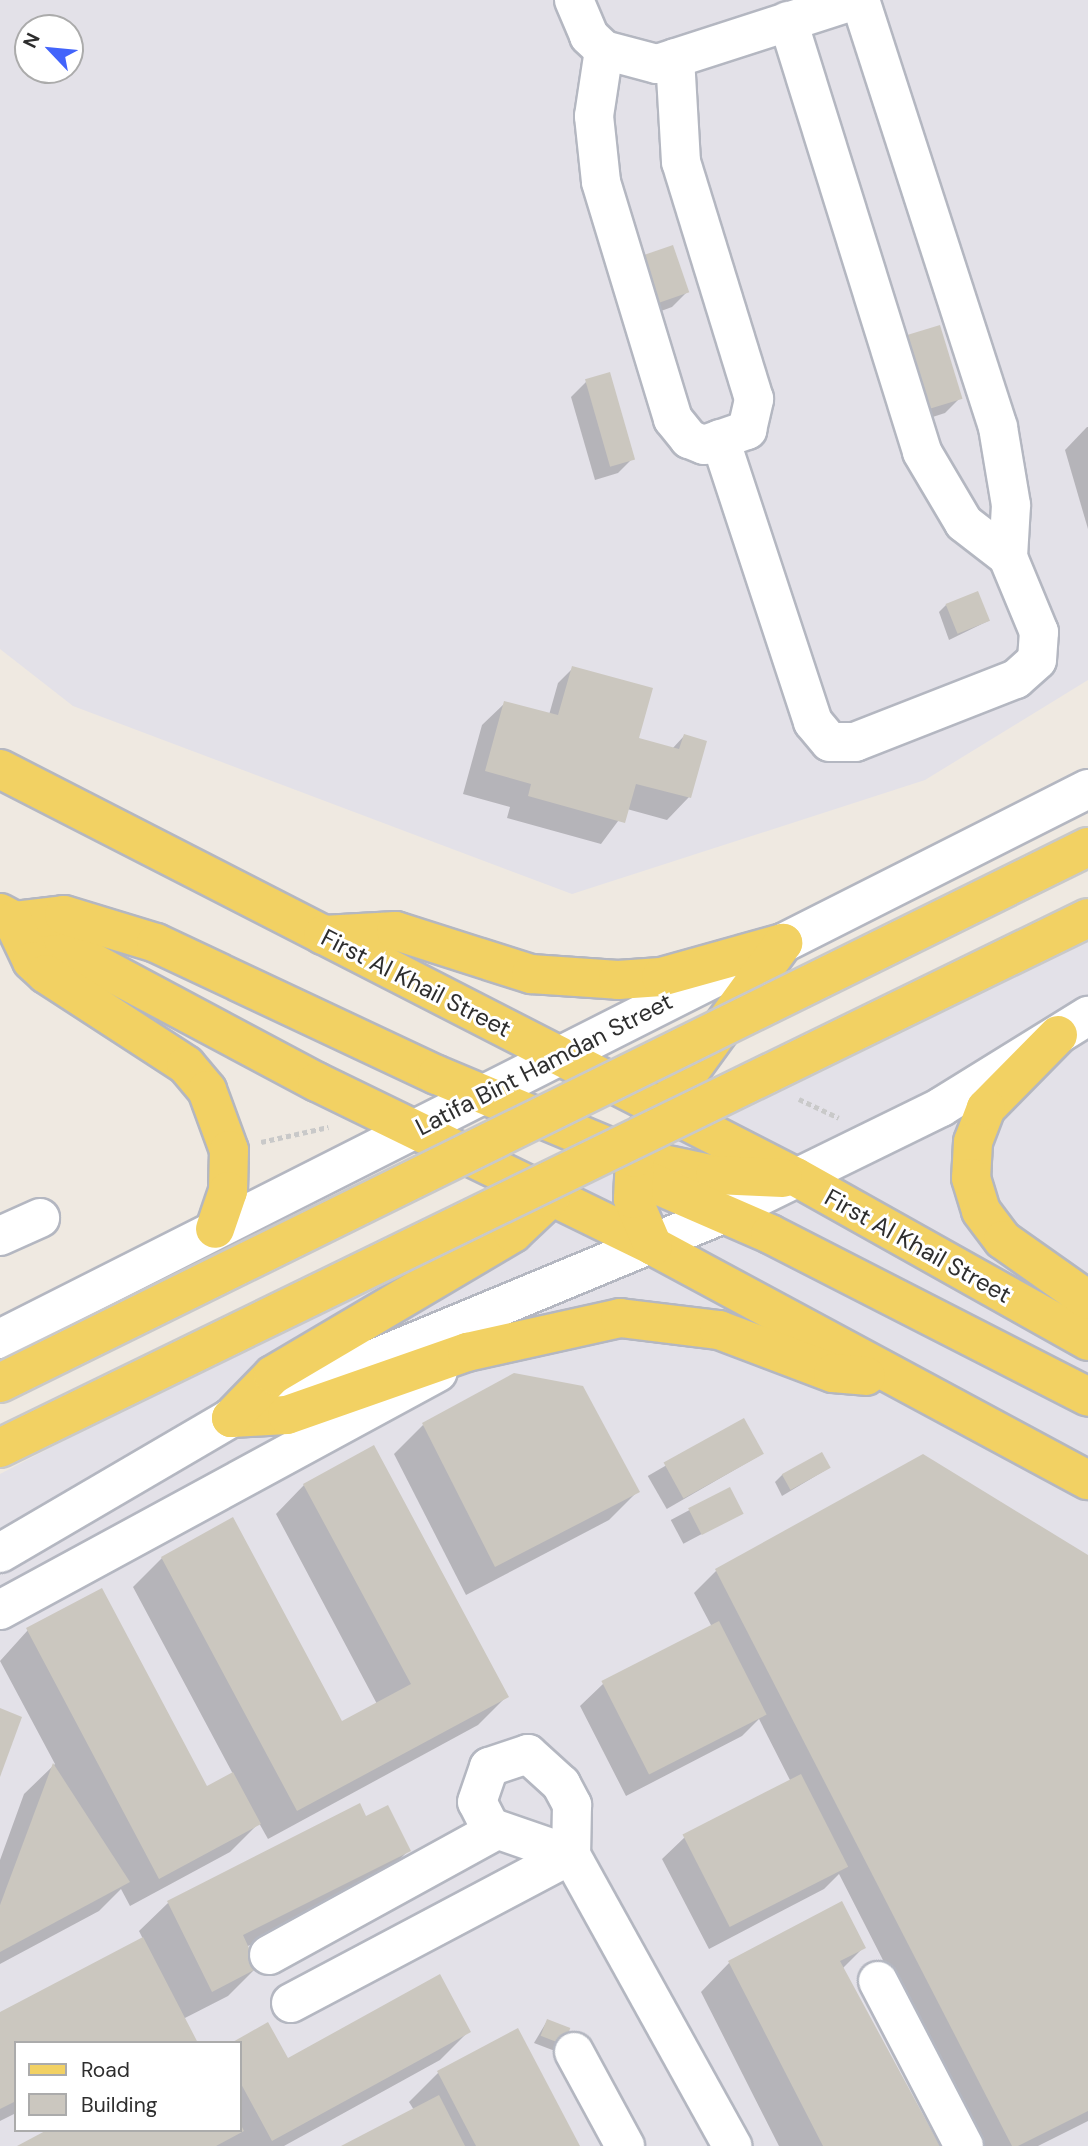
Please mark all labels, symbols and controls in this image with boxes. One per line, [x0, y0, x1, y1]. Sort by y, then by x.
north arrow [14, 14, 84, 84]
text: N [17, 29, 46, 52]
street label: First Al Khail Street [316, 923, 516, 1043]
street label: Latifa Bint Hamdan Street [411, 987, 677, 1141]
street label: First Al Khail Street [820, 1183, 1016, 1309]
legend [14, 2041, 242, 2132]
text: Road [81, 2056, 130, 2084]
text: Building [81, 2091, 157, 2119]

